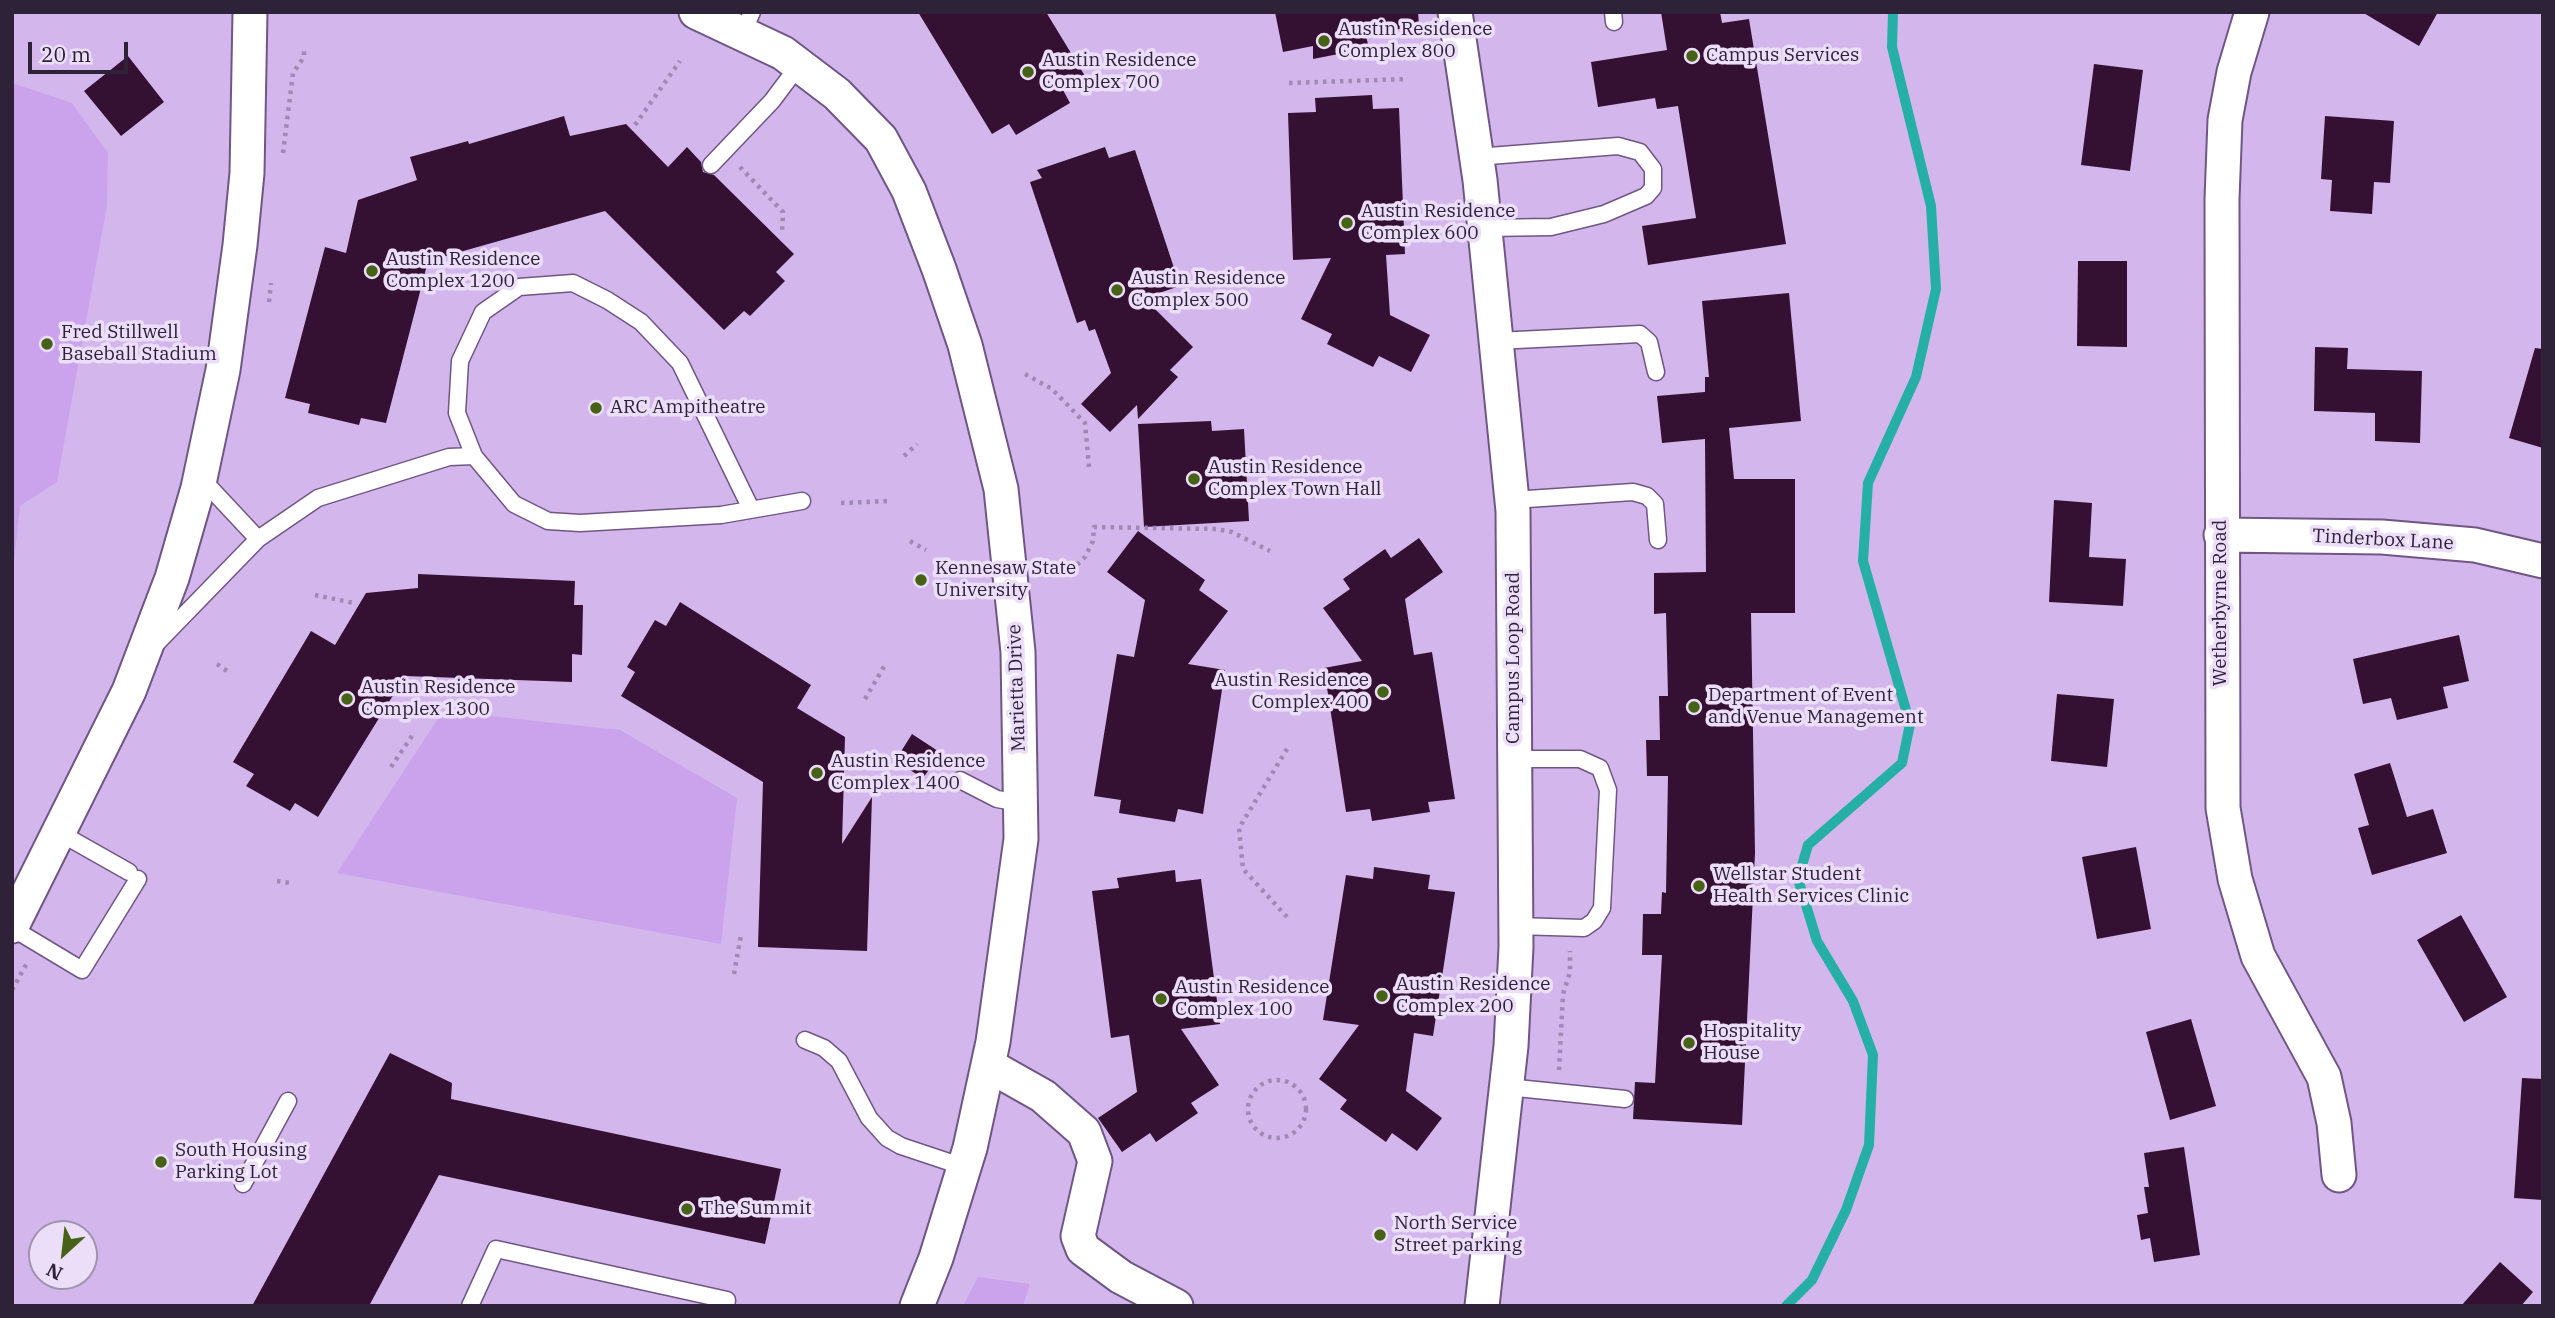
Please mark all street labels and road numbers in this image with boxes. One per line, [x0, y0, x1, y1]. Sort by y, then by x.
street label: Wetherbyrne Road [2210, 520, 2232, 686]
street label: Tinderbox Lane [2312, 525, 2454, 555]
street label: Campus Loop Road [1503, 572, 1525, 744]
street label: Marietta Drive [1003, 624, 1031, 752]

